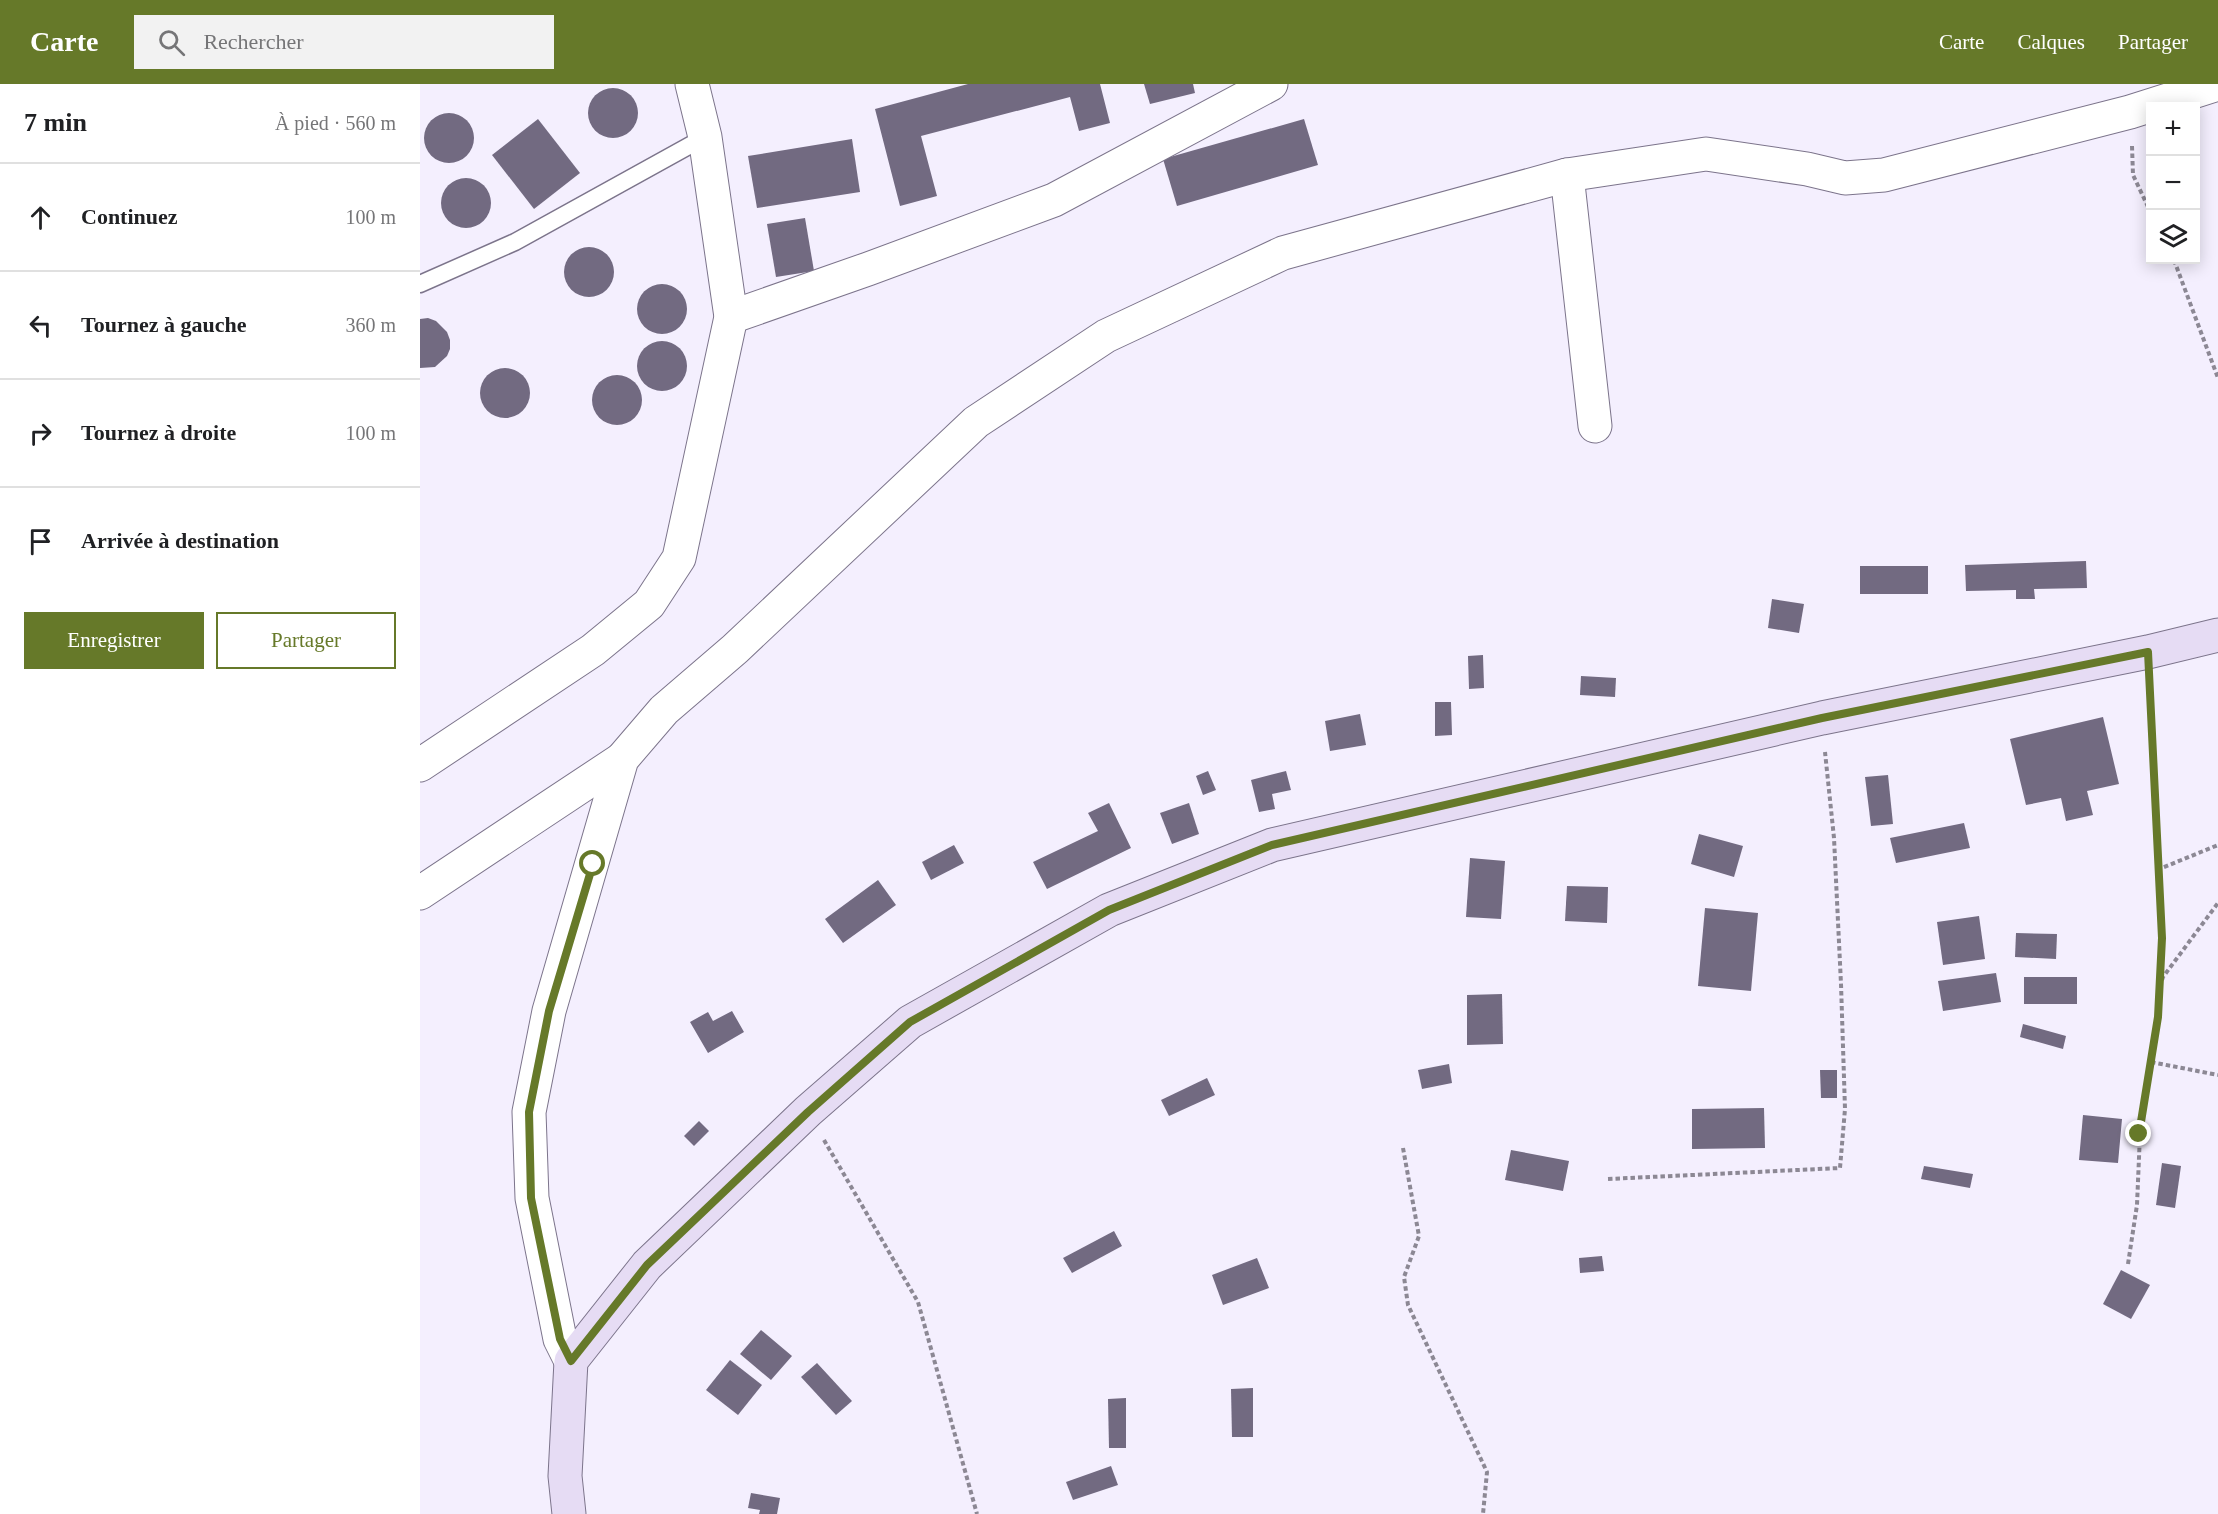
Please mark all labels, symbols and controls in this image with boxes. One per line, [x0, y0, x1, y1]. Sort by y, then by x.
search box [134, 15, 554, 69]
text: Carte [30, 26, 98, 57]
icon: search [155, 26, 188, 59]
text: Rechercher [203, 29, 304, 54]
text: Carte [1939, 30, 1984, 54]
text: Calques [2017, 30, 2085, 54]
text: Partager [2118, 30, 2188, 54]
map controls [2146, 102, 2200, 264]
button: + [2146, 102, 2200, 156]
text: 7 min [24, 108, 87, 137]
text: À pied · 560 m [275, 112, 396, 134]
button: − [2146, 156, 2200, 210]
icon: ahead [24, 201, 57, 234]
text: Continuez [81, 204, 178, 229]
text: 100 m [345, 206, 396, 228]
button: layers [2146, 210, 2200, 264]
icon: left [24, 309, 57, 342]
text: Tournez à gauche [81, 312, 246, 337]
text: 360 m [345, 314, 396, 336]
icon: right [24, 417, 57, 450]
text: Tournez à droite [81, 420, 236, 445]
text: 100 m [345, 422, 396, 444]
icon: arrive [24, 525, 57, 558]
text: Arrivée à destination [81, 528, 279, 553]
button: Enregistrer [24, 612, 204, 669]
button: Partager [216, 612, 396, 669]
route start [579, 850, 605, 876]
route end [2125, 1120, 2151, 1146]

